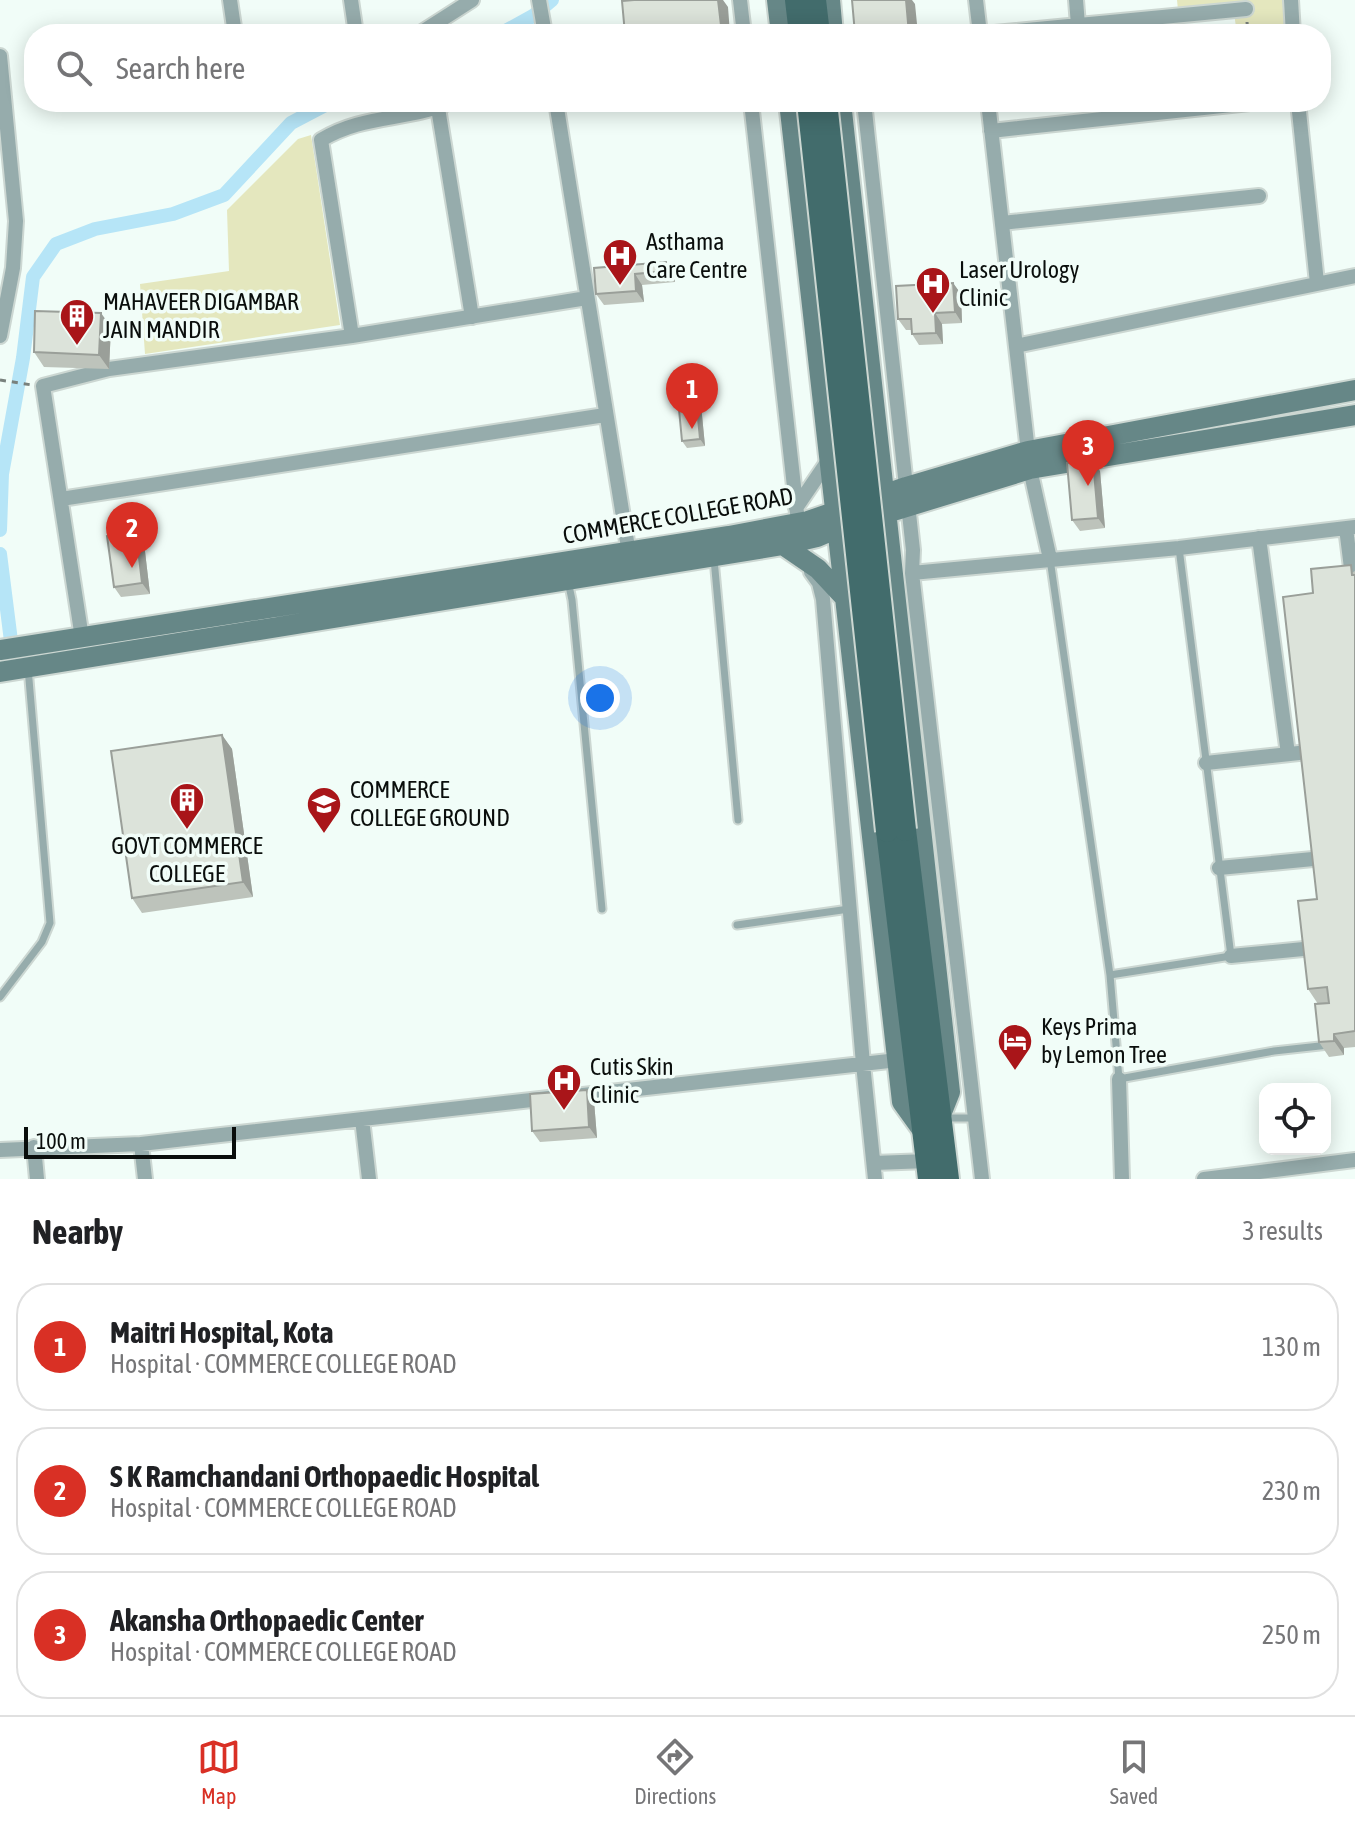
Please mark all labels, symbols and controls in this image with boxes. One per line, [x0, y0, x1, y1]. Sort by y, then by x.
search box [24, 24, 1331, 112]
icon: search [52, 46, 96, 90]
text: Search here [116, 51, 245, 85]
place label: Asthama Care Centre [646, 228, 747, 283]
hospital icon: Asthama Care Centre [601, 237, 639, 287]
place label: Laser Urology Clinic [959, 256, 1079, 311]
hospital icon: Laser Urology Clinic [914, 265, 952, 315]
place label: MAHAVEER DIGAMBAR JAIN MANDIR [103, 288, 299, 343]
building icon: MAHAVEER DIGAMBAR JAIN MANDIR [58, 297, 96, 347]
pin: 1 [666, 363, 718, 429]
pin: 3 [1062, 420, 1114, 486]
street label: COMMERCE COLLEGE ROAD [561, 482, 795, 549]
pin: 2 [106, 502, 158, 568]
your location [580, 678, 620, 718]
place label: COMMERCE COLLEGE GROUND [350, 776, 510, 831]
building icon: GOVT COMMERCE COLLEGE [168, 781, 206, 831]
school or university icon: COMMERCE COLLEGE GROUND [305, 785, 343, 835]
place label: GOVT COMMERCE COLLEGE [111, 832, 263, 887]
place label: Keys Prima by Lemon Tree [1041, 1013, 1167, 1068]
hotel icon: Keys Prima by Lemon Tree [996, 1022, 1034, 1072]
place label: Cutis Skin Clinic [590, 1053, 674, 1108]
hospital icon: Cutis Skin Clinic [545, 1062, 583, 1112]
map controls [1259, 1083, 1331, 1155]
button: locate [1259, 1083, 1331, 1155]
scale bar [24, 1123, 236, 1159]
text: 100 m [36, 1128, 86, 1154]
text: Nearby [32, 1212, 123, 1251]
text: 3 results [1242, 1216, 1323, 1246]
text: Maitri Hospital, Kota [110, 1315, 333, 1349]
text: 1 [54, 1332, 66, 1362]
text: 130 m [1262, 1332, 1321, 1362]
text: Hospital · COMMERCE COLLEGE ROAD [110, 1349, 457, 1379]
text: S K Ramchandani Orthopaedic Hospital [110, 1459, 539, 1493]
text: 2 [54, 1476, 66, 1506]
text: 230 m [1262, 1476, 1321, 1506]
text: Hospital · COMMERCE COLLEGE ROAD [110, 1493, 457, 1523]
text: Akansha Orthopaedic Center [110, 1603, 423, 1637]
text: 3 [54, 1620, 66, 1650]
text: 250 m [1262, 1620, 1321, 1650]
text: Hospital · COMMERCE COLLEGE ROAD [110, 1637, 457, 1667]
tab: Map [197, 1735, 241, 1809]
tab: Directions [634, 1735, 716, 1809]
tab: Saved [1110, 1735, 1158, 1809]

